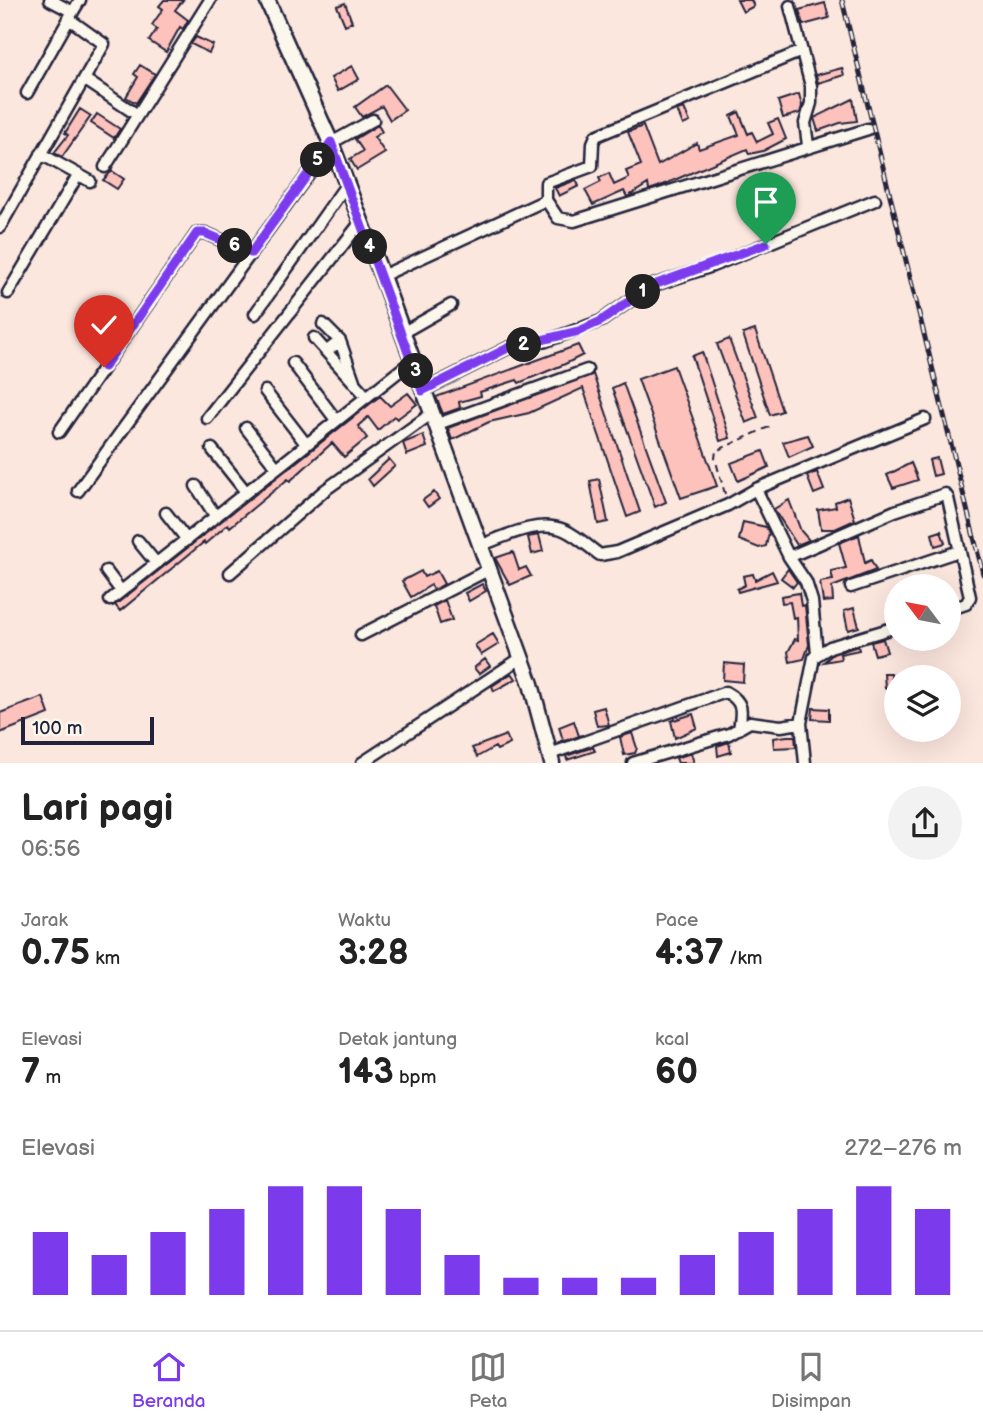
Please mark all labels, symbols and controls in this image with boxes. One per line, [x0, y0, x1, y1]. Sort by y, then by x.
pin: 5 [300, 142, 336, 178]
text: 5 [312, 148, 323, 171]
pin [736, 172, 796, 244]
icon: arrive [747, 183, 785, 221]
pin: 6 [218, 229, 252, 264]
pin: 4 [352, 230, 388, 264]
text: 6 [229, 234, 240, 257]
text: 4 [364, 235, 375, 258]
pin: 1 [626, 274, 660, 310]
text: 1 [639, 280, 647, 303]
pin [74, 295, 134, 367]
icon: check [85, 306, 123, 344]
pin: 2 [506, 328, 542, 362]
text: 2 [518, 333, 529, 356]
pin: 3 [398, 354, 434, 388]
text: 3 [410, 359, 421, 382]
north arrow [884, 574, 961, 651]
map controls [884, 574, 961, 742]
button: layers [884, 665, 961, 742]
scale bar [21, 714, 154, 746]
text: 100 m [32, 717, 83, 740]
text: Lari pagi [21, 786, 173, 831]
button: share [888, 786, 962, 860]
text: 06:56 [21, 835, 80, 863]
text: Jarak [21, 909, 68, 932]
text: Waktu [338, 909, 391, 932]
text: Pace [655, 909, 698, 932]
text: 0.75 [21, 932, 90, 975]
text: 3:28 [338, 932, 409, 975]
text: 4:37 [655, 932, 724, 975]
text: km [90, 947, 120, 970]
text: /km [724, 947, 763, 970]
text: Elevasi [21, 1028, 82, 1051]
text: Detak jantung [338, 1028, 457, 1051]
text: kcal [655, 1028, 689, 1051]
text: 7 [21, 1051, 40, 1094]
text: 143 [338, 1051, 394, 1094]
text: 60 [655, 1051, 698, 1094]
text: m [40, 1066, 61, 1089]
text: bpm [394, 1066, 436, 1089]
text: Elevasi [21, 1134, 95, 1162]
text: 272–276 m [844, 1134, 962, 1162]
tab: Beranda [132, 1348, 206, 1413]
tab: Peta [469, 1348, 507, 1413]
tab: Disimpan [771, 1348, 851, 1413]

